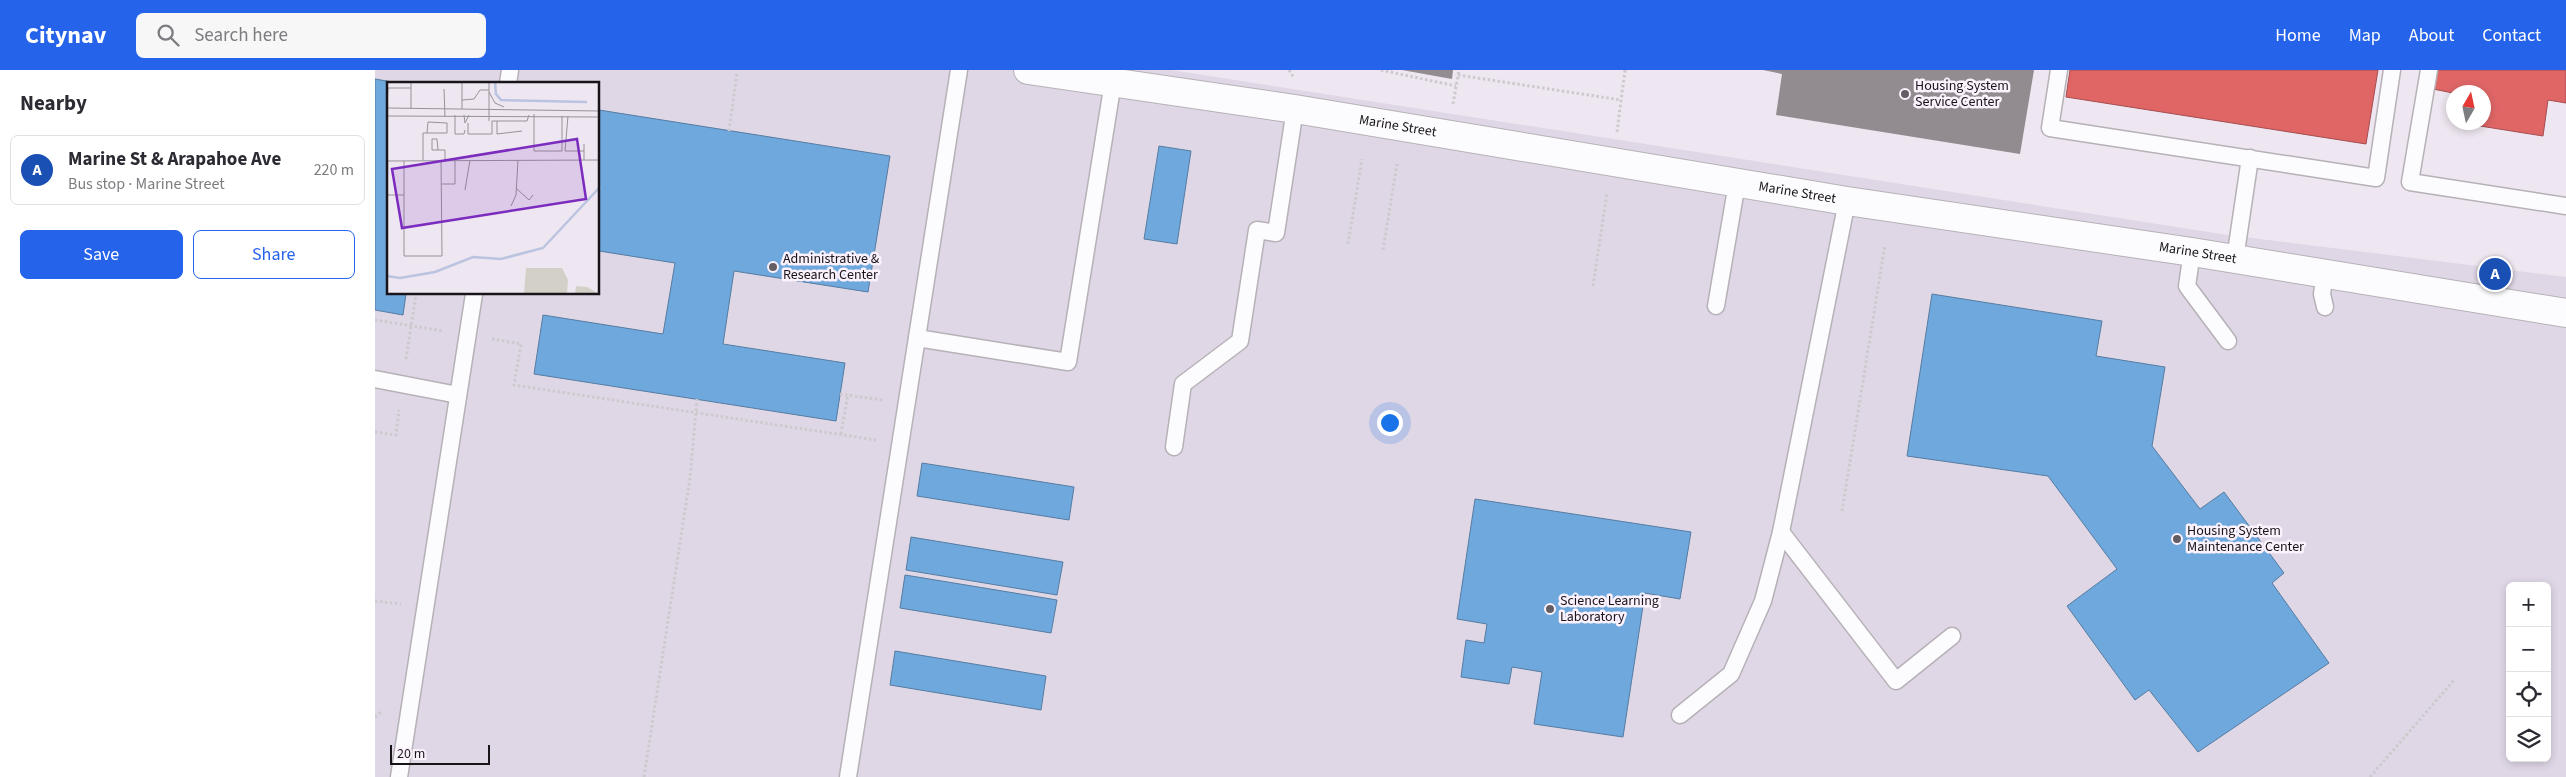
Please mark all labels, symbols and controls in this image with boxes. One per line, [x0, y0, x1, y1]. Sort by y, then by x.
search box [136, 13, 486, 58]
text: Citynav [25, 18, 106, 53]
icon: search [154, 21, 182, 49]
text: Search here [194, 22, 288, 49]
text: Home [2275, 23, 2321, 48]
text: Map [2349, 23, 2381, 48]
text: About [2409, 23, 2454, 48]
text: Contact [2482, 23, 2541, 48]
place label: Housing System Service Center [1915, 76, 2009, 112]
inset map [387, 82, 600, 295]
north arrow [2446, 85, 2491, 130]
text: Nearby [20, 88, 87, 118]
marker: Housing System Service Center [1899, 88, 1911, 100]
street label: Marine Street [1358, 110, 1438, 142]
text: Marine St & Arapahoe Ave [68, 146, 281, 173]
text: A [32, 159, 42, 181]
text: 220 m [314, 159, 354, 181]
text: Bus stop · Marine Street [68, 173, 225, 195]
street label: Marine Street [1757, 176, 1838, 209]
button: Save [20, 230, 183, 279]
button: Share [193, 230, 355, 279]
street label: Marine Street [2158, 237, 2238, 269]
place label: Administrative & Research Center [783, 249, 880, 285]
pin: A [2479, 255, 2511, 293]
marker: Administrative & Research Center [767, 261, 779, 273]
your location [1377, 410, 1403, 436]
place label: Housing System Maintenance Center [2187, 521, 2304, 557]
marker: Housing System Maintenance Center [2171, 533, 2183, 545]
map controls [2506, 582, 2551, 762]
button: + [2506, 582, 2551, 627]
place label: Science Learning Laboratory [1560, 591, 1659, 627]
marker: Science Learning Laboratory [1544, 603, 1556, 615]
button: − [2506, 627, 2551, 672]
button: locate [2506, 672, 2551, 717]
button: layers [2506, 717, 2551, 762]
scale bar [390, 742, 490, 765]
text: 20 m [397, 744, 425, 764]

